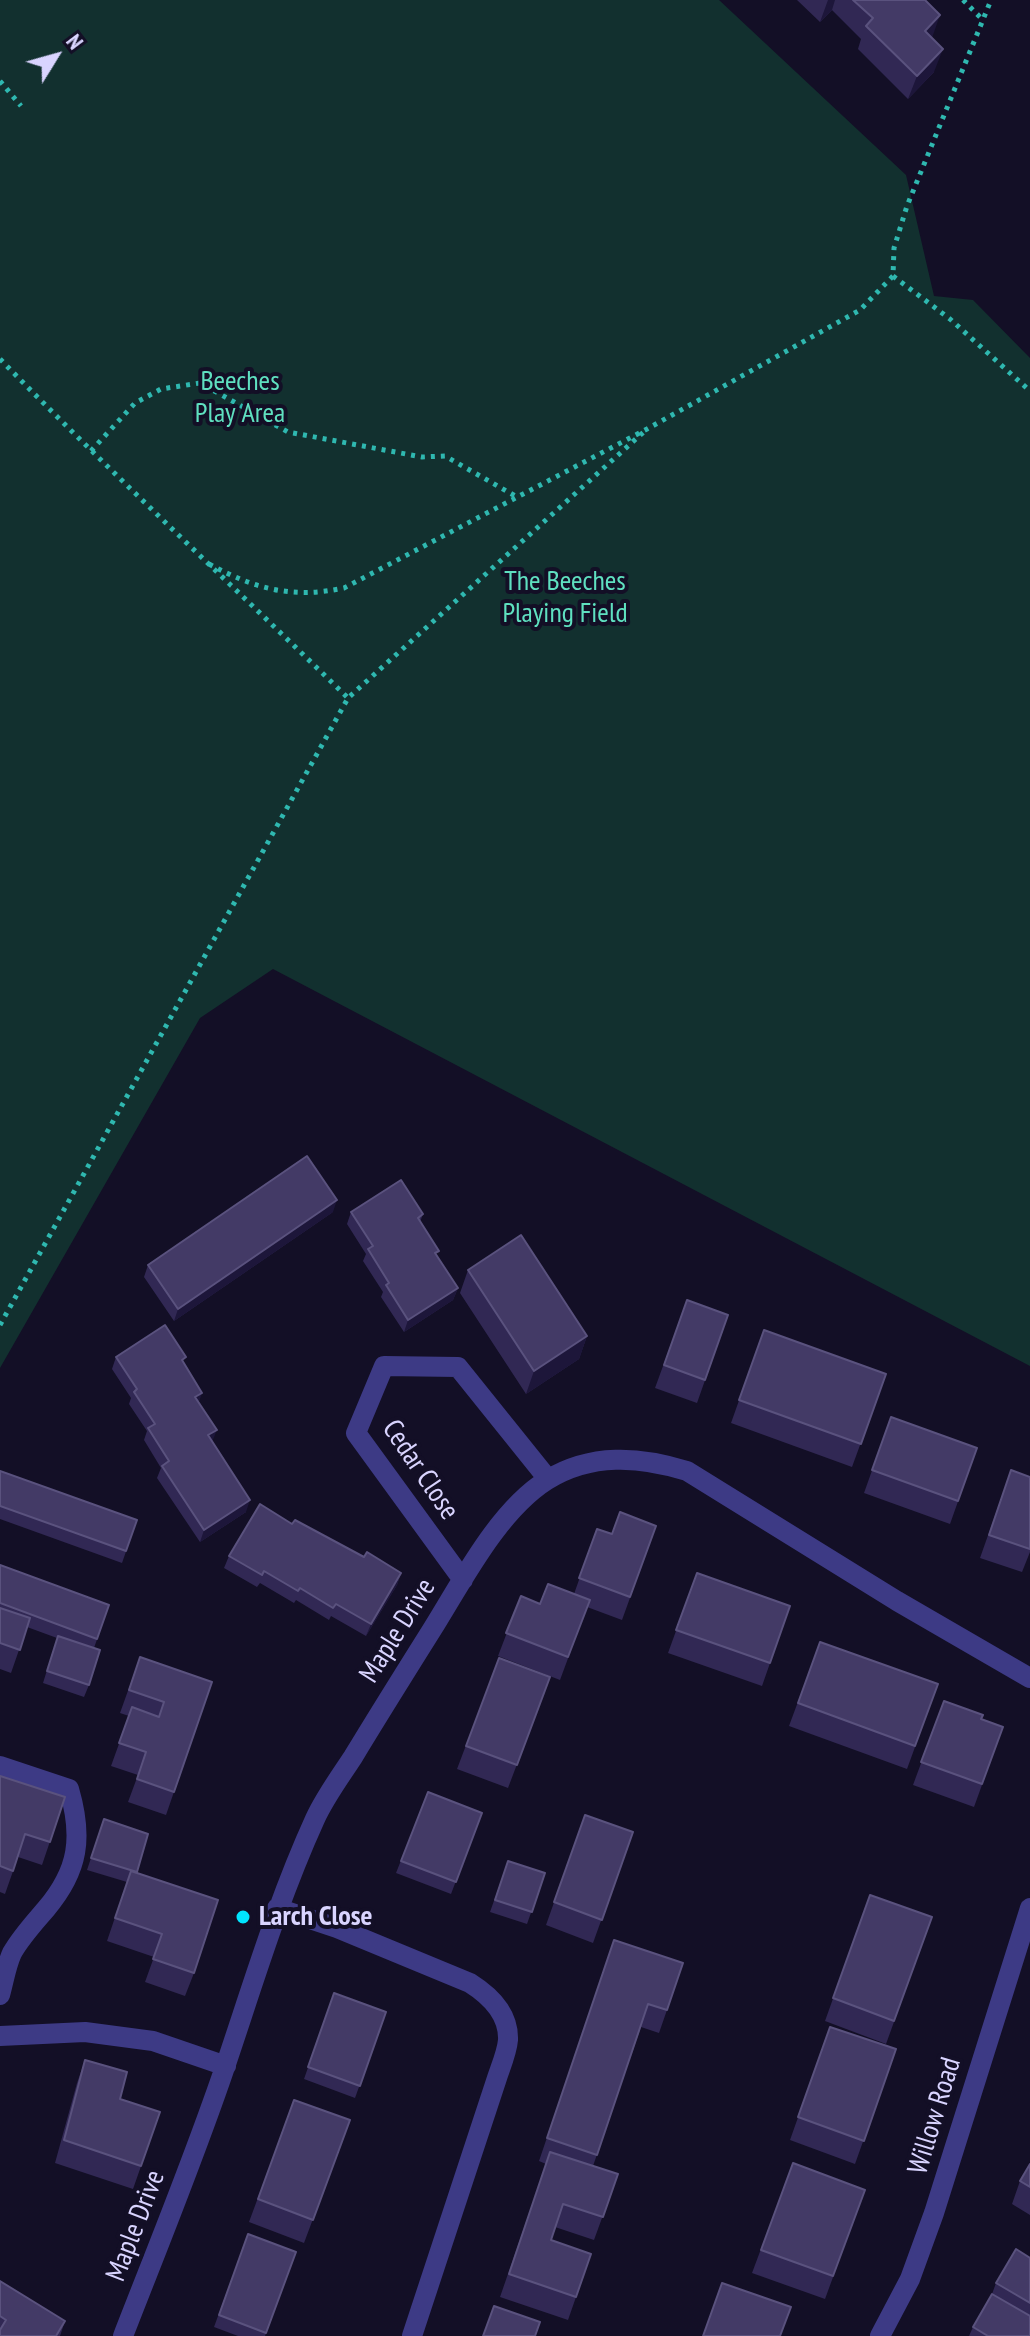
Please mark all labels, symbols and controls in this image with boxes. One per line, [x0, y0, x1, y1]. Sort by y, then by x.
north arrow [16, 16, 96, 96]
text: N [60, 28, 90, 55]
park label: Beeches Play Area [195, 365, 285, 431]
park label: The Beeches Playing Field [502, 565, 628, 631]
street label: Cedar Close [374, 1414, 466, 1526]
street label: Maple Drive [353, 1573, 443, 1689]
place label: Larch Close [259, 1900, 373, 1934]
marker: Larch Close [234, 1908, 252, 1926]
street label: Willow Road [901, 2054, 969, 2178]
street label: Maple Drive [100, 2166, 172, 2286]

